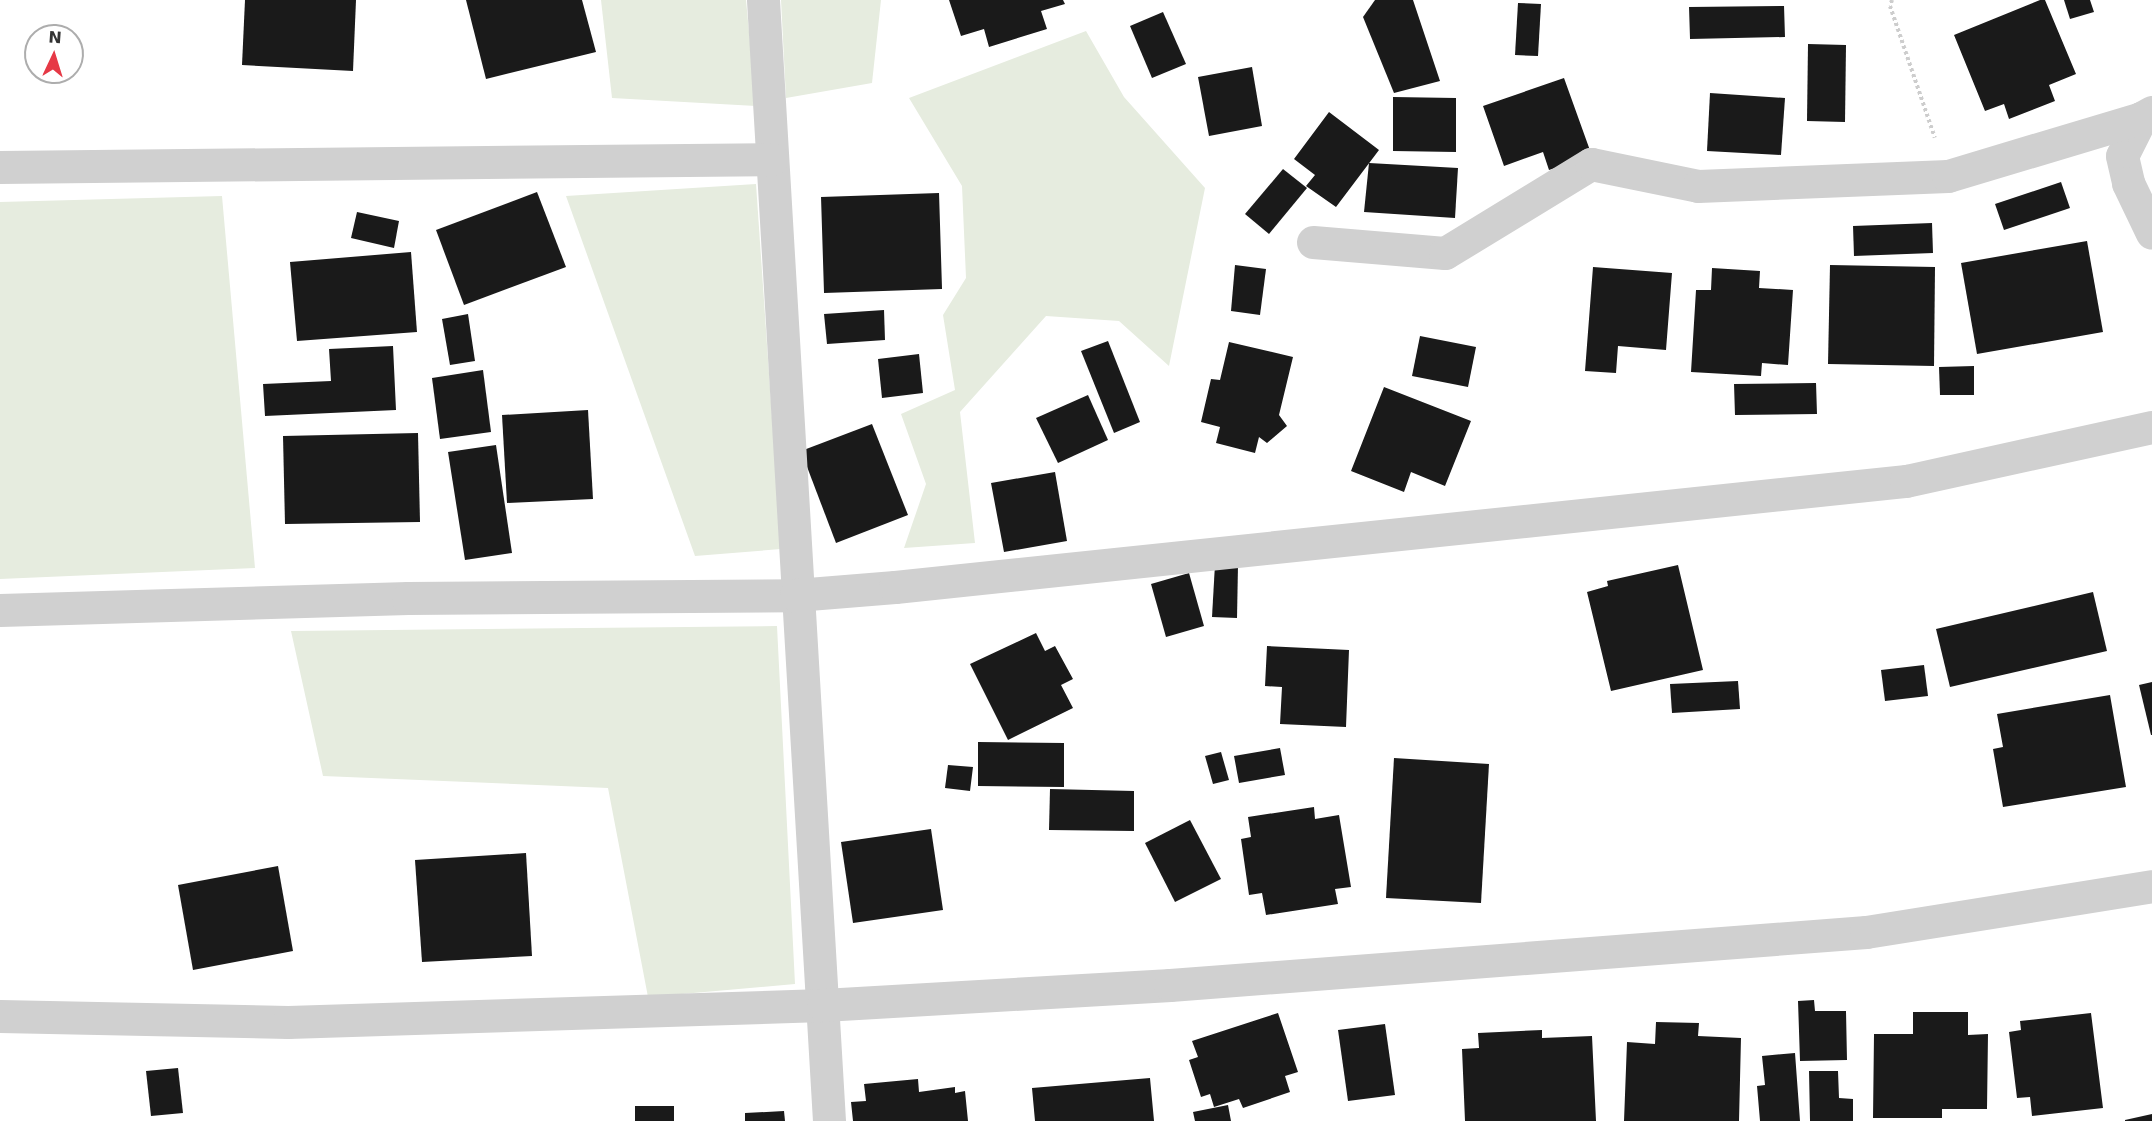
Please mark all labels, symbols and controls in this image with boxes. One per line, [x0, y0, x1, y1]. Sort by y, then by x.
north arrow [24, 24, 84, 84]
text: N [48, 28, 62, 47]

